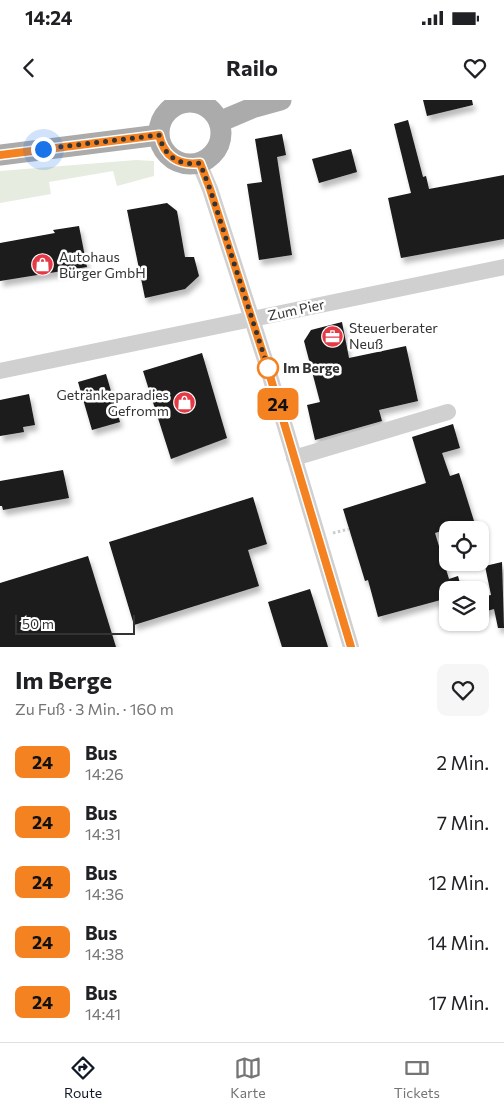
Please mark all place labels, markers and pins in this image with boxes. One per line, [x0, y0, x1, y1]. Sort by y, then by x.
place label: Autohaus Bürger GmbH [59, 248, 146, 281]
shop icon: Autohaus Bürger GmbH [31, 253, 55, 277]
place label: Steuerberater Neuß [349, 319, 438, 352]
office icon: Steuerberater Neuß [321, 324, 345, 348]
marker: Im Berge [257, 357, 279, 379]
place label: Im Berge [283, 359, 340, 376]
place label: Getränkeparadies Gefromm [57, 386, 169, 419]
shop icon: Getränkeparadies Gefromm [173, 391, 197, 415]

